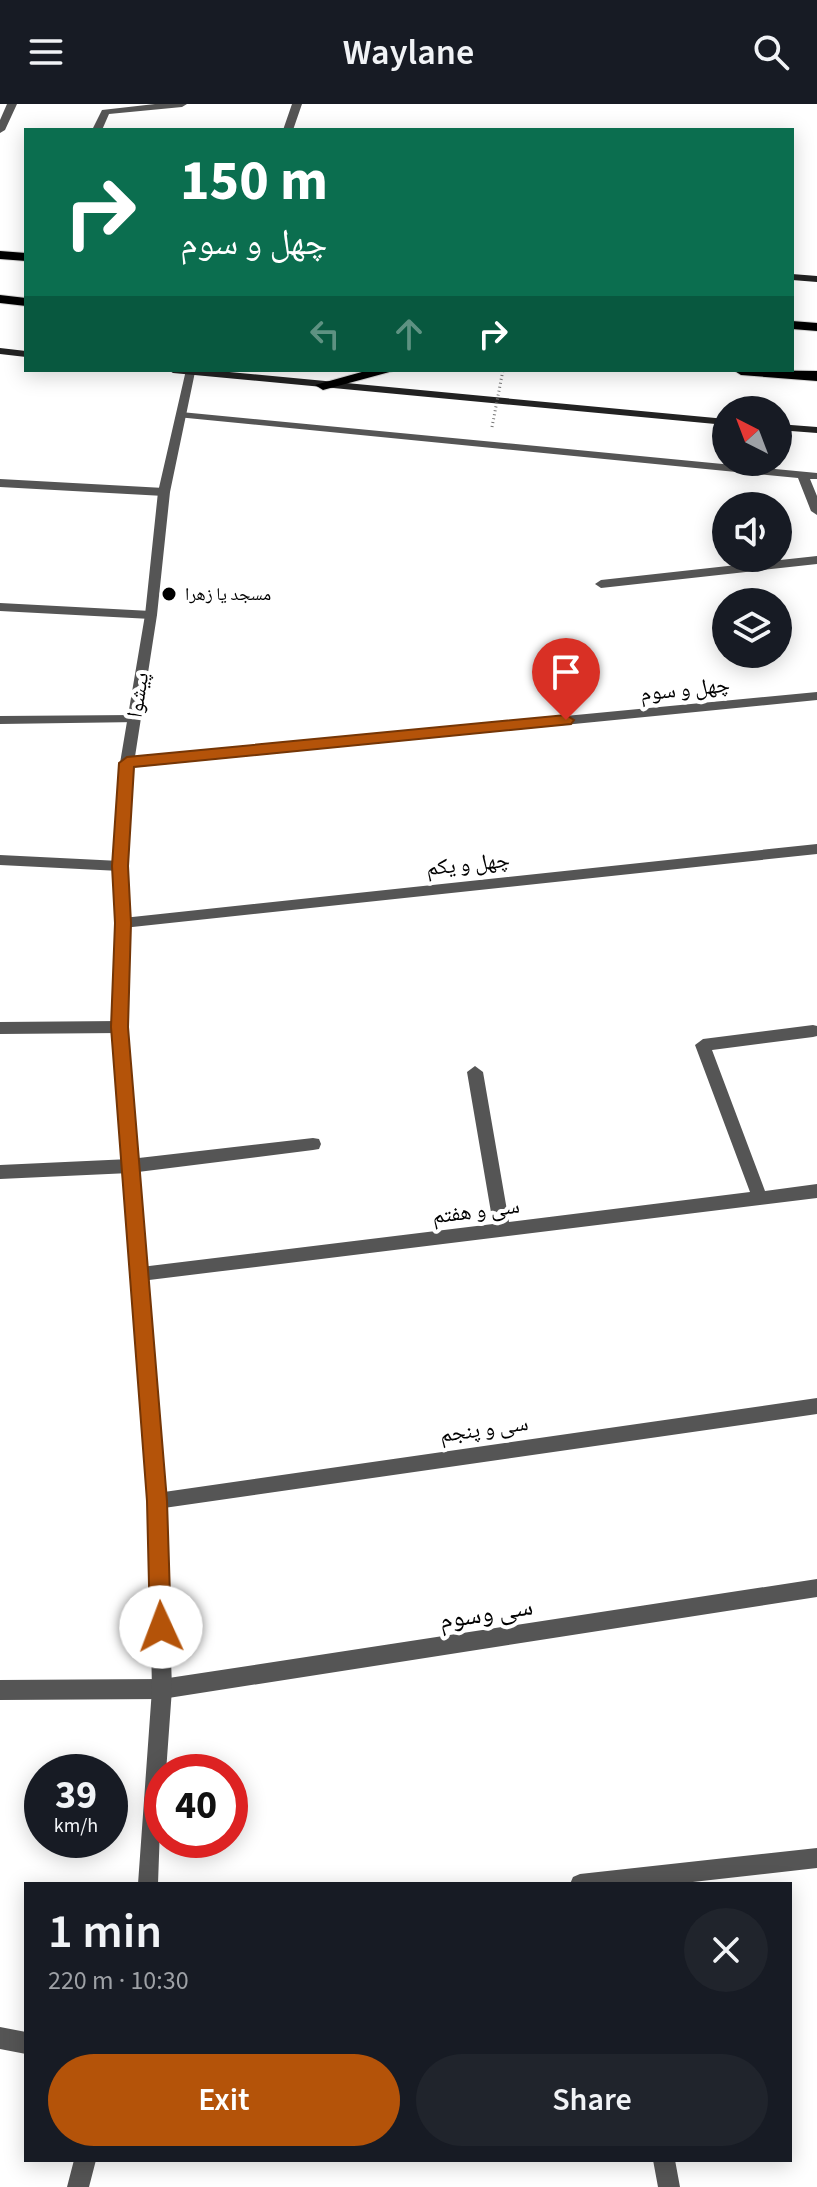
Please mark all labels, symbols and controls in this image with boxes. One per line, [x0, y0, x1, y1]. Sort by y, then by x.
text: Waylane [343, 27, 474, 78]
icon: menu [24, 30, 68, 74]
icon: search [749, 30, 793, 74]
text: 150 m [180, 142, 328, 221]
icon: right [48, 160, 152, 264]
text: چهل و سوم [180, 217, 327, 268]
icon: left [303, 312, 347, 356]
icon: ahead [387, 312, 431, 356]
icon: right [471, 312, 515, 356]
north arrow [712, 396, 792, 476]
map controls [712, 396, 792, 668]
button: sound [712, 492, 792, 572]
place label: مسجد یا زهرا [185, 582, 271, 607]
marker: مسجد یا زهرا [160, 585, 178, 603]
button: layers [712, 588, 792, 668]
pin [532, 638, 600, 720]
icon: arrive [544, 650, 588, 694]
street label: چهل و سوم [639, 668, 731, 710]
street label: پیشوا [119, 670, 157, 720]
street label: چهل و یکم [425, 844, 511, 884]
street label: سی و هفتم [430, 1190, 522, 1232]
street label: سی و پنجم [438, 1407, 530, 1451]
position arrow [119, 1585, 203, 1669]
street label: سی وسوم [437, 1587, 535, 1639]
speed limit sign: 40 [144, 1754, 248, 1858]
text: 39 [55, 1767, 97, 1824]
text: km/h [54, 1812, 98, 1840]
text: 1 min [48, 1898, 162, 1966]
button: close [684, 1908, 768, 1992]
text: 220 m · 10:30 [48, 1962, 189, 1999]
button: Exit [48, 2054, 400, 2146]
button: Share [416, 2054, 768, 2146]

